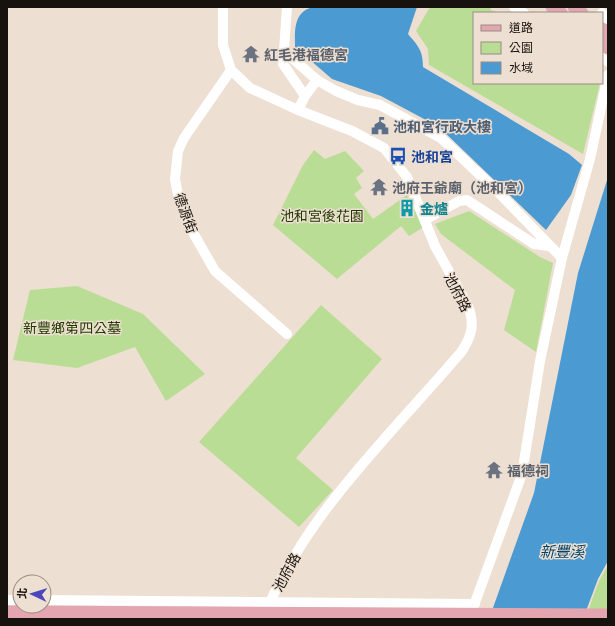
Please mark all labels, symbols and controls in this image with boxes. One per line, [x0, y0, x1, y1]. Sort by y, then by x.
legend [473, 12, 603, 84]
text: 道路 [509, 20, 533, 35]
text: 公園 [509, 40, 533, 55]
temple icon: 紅毛港福德宮 [241, 44, 261, 64]
place label: 紅毛港福德宮 [264, 46, 348, 63]
text: 水域 [509, 60, 533, 75]
public building icon: 池和宮行政大樓 [370, 116, 390, 136]
place label: 池和宮行政大樓 [393, 118, 491, 135]
bus stop icon: 池和宮 [388, 146, 408, 166]
place label: 池和宮 [411, 148, 453, 165]
temple icon: 池府王爺廟（池和宮） [369, 177, 389, 197]
place label: 池府王爺廟（池和宮） [392, 179, 532, 196]
street label: 德源街 [171, 190, 201, 236]
building icon: 金爐 [397, 198, 417, 218]
place label: 金爐 [420, 200, 448, 217]
park label: 池和宮後花園 [280, 207, 364, 224]
street label: 池府路 [441, 269, 475, 315]
park label: 新豐鄉第四公墓 [23, 319, 121, 336]
temple icon: 福德祠 [484, 460, 504, 480]
place label: 福德祠 [507, 462, 549, 479]
water label: 新豐溪 [539, 542, 586, 560]
street label: 池府路 [268, 550, 304, 594]
north arrow [12, 574, 52, 614]
text: 北 [15, 587, 28, 599]

